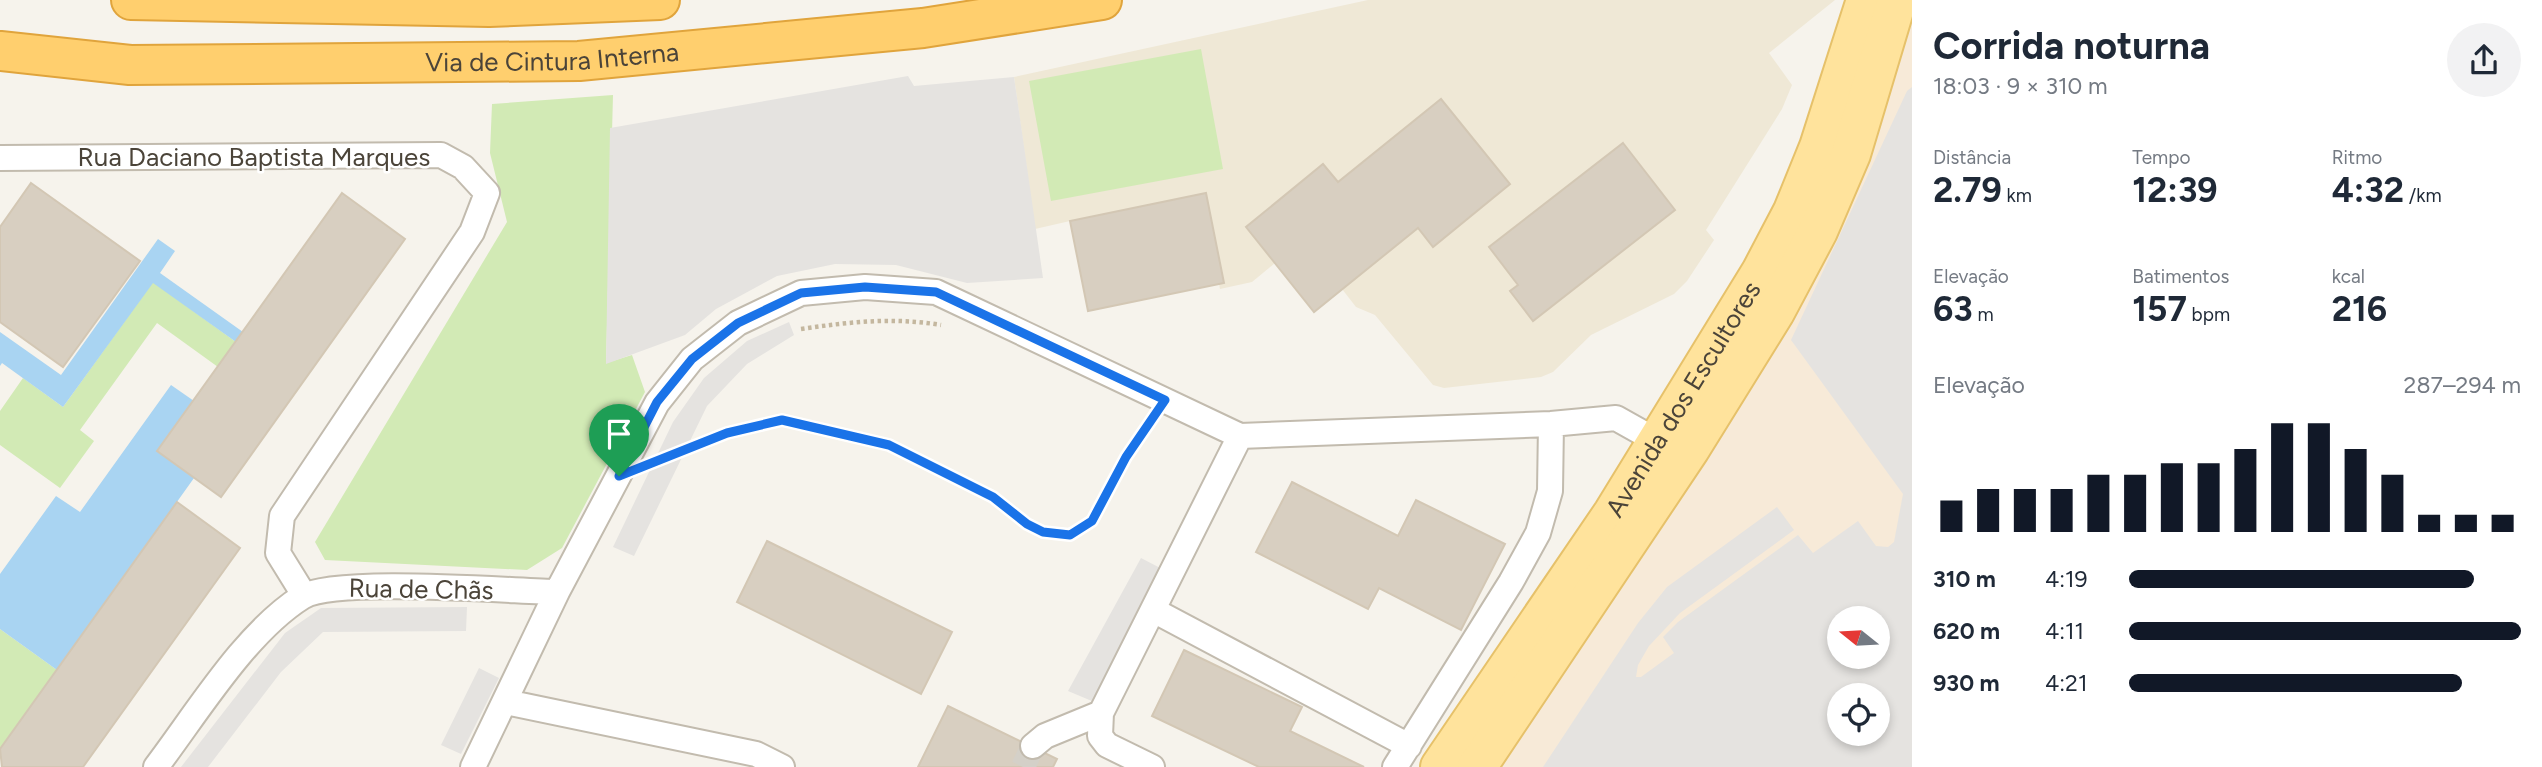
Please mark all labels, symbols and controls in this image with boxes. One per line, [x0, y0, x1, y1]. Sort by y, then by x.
text: Corrida noturna [1933, 23, 2210, 69]
button: share [2447, 23, 2521, 97]
street label: Via de Cintura Interna [425, 36, 680, 78]
text: 18:03 · 9 × 310 m [1933, 72, 2108, 100]
street label: Rua Daciano Baptista Marques [78, 141, 430, 173]
text: Distância [1933, 146, 2011, 169]
text: Tempo [2132, 146, 2190, 169]
text: Ritmo [2332, 146, 2382, 169]
text: 2.79 [1933, 169, 2002, 211]
text: 12:39 [2132, 169, 2218, 211]
text: 4:32 [2332, 169, 2404, 211]
text: km [2002, 184, 2032, 207]
text: /km [2404, 184, 2442, 207]
text: Elevação [1933, 265, 2009, 288]
text: Batimentos [2132, 265, 2229, 288]
text: kcal [2332, 265, 2365, 288]
street label: Avenida dos Escultores [1598, 275, 1767, 523]
text: 63 [1933, 288, 1973, 330]
text: 157 [2132, 288, 2187, 330]
text: 216 [2332, 288, 2387, 330]
text: m [1973, 303, 1994, 326]
text: bpm [2187, 303, 2230, 326]
text: Elevação [1933, 371, 2025, 399]
text: 287–294 m [2404, 371, 2521, 399]
pin [589, 404, 649, 476]
icon: arrive [600, 415, 638, 453]
text: 310 m [1933, 565, 1996, 593]
text: 4:19 [2045, 565, 2088, 593]
street label: Rua de Chãs [348, 572, 494, 606]
north arrow [1827, 606, 1890, 668]
map controls [1827, 606, 1890, 746]
text: 620 m [1933, 617, 2000, 645]
text: 4:11 [2045, 617, 2084, 645]
text: 930 m [1933, 669, 2000, 697]
text: 4:21 [2045, 669, 2087, 697]
button: locate [1827, 683, 1890, 746]

